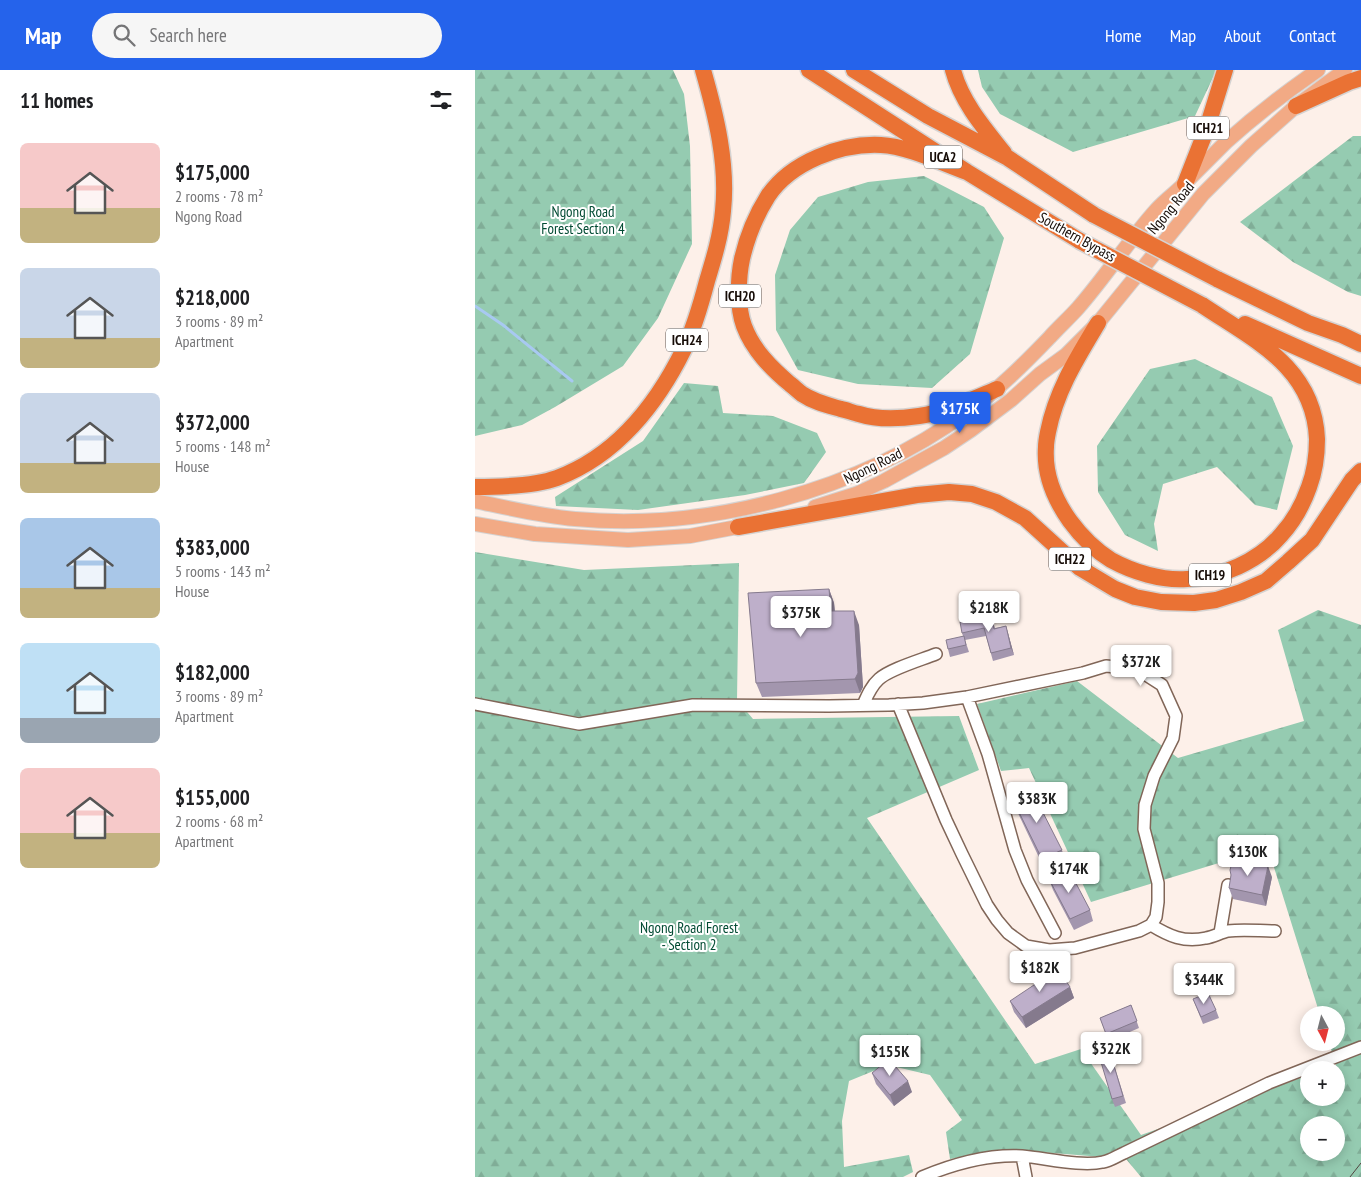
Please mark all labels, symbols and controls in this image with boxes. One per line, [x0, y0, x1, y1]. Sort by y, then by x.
search box [92, 13, 442, 58]
text: Map [25, 20, 62, 51]
icon: search [110, 21, 138, 49]
text: Search here [150, 23, 227, 47]
text: Home [1105, 24, 1142, 47]
text: Map [1170, 24, 1196, 47]
text: About [1224, 24, 1261, 47]
text: Contact [1289, 24, 1336, 47]
icon: filters [427, 86, 455, 114]
text: 11 homes [20, 87, 93, 114]
road number: ICH21 [1187, 116, 1229, 140]
road number: UCA2 [924, 145, 962, 168]
text: $175,000 [175, 159, 250, 186]
icon: home [60, 163, 120, 223]
street label: Ngong Road [1143, 177, 1198, 238]
text: 2 rooms · 78 m² [175, 186, 263, 206]
park label: Ngong Road Forest Section 4 [541, 202, 625, 238]
text: Ngong Road [175, 206, 242, 226]
street label: Southern Bypass [1035, 208, 1119, 266]
text: $218,000 [175, 284, 250, 311]
road number: ICH20 [719, 285, 761, 308]
icon: home [60, 288, 120, 348]
text: 3 rooms · 89 m² [175, 311, 263, 331]
road number: ICH24 [666, 328, 708, 352]
text: Apartment [175, 331, 234, 351]
pin: $175K [925, 392, 995, 434]
text: $175K [941, 398, 979, 418]
text: $372,000 [175, 409, 250, 436]
icon: home [60, 413, 120, 473]
text: 5 rooms · 148 m² [175, 436, 271, 456]
street label: Ngong Road [840, 443, 905, 488]
text: House [175, 456, 209, 476]
text: $383,000 [175, 534, 250, 561]
icon: home [60, 538, 120, 598]
road number: ICH22 [1049, 548, 1091, 570]
text: 5 rooms · 143 m² [175, 561, 271, 581]
road number: ICH19 [1189, 564, 1231, 586]
text: House [175, 581, 209, 601]
pin: $218K [954, 590, 1024, 633]
pin: $375K [766, 596, 836, 638]
text: $218K [970, 597, 1008, 617]
text: $375K [782, 602, 820, 622]
pin: $372K [1106, 644, 1176, 687]
text: $372K [1122, 651, 1160, 671]
text: $182,000 [175, 659, 250, 686]
icon: home [60, 663, 120, 723]
text: 3 rooms · 89 m² [175, 686, 263, 706]
text: Apartment [175, 706, 234, 726]
pin: $383K [1002, 782, 1072, 824]
text: $155,000 [175, 784, 250, 811]
icon: home [60, 788, 120, 848]
text: $383K [1018, 788, 1056, 808]
text: 2 rooms · 68 m² [175, 811, 263, 831]
text: Apartment [175, 831, 234, 851]
pin: $130K [1213, 834, 1283, 877]
text: $130K [1229, 841, 1267, 861]
pin: $174K [1034, 852, 1104, 894]
text: $174K [1050, 858, 1088, 878]
park label: Ngong Road Forest - Section 2 [640, 918, 738, 954]
pin: $182K [1005, 950, 1075, 993]
text: $182K [1021, 957, 1059, 977]
pin: $344K [1169, 962, 1239, 1005]
text: $344K [1185, 969, 1223, 989]
north arrow [1300, 1006, 1345, 1051]
map controls [1300, 1006, 1345, 1161]
pin: $322K [1076, 1032, 1146, 1074]
pin: $155K [855, 1034, 925, 1077]
text: $322K [1092, 1038, 1130, 1058]
text: $155K [871, 1041, 909, 1061]
button: + [1300, 1061, 1345, 1106]
button: − [1300, 1116, 1345, 1161]

